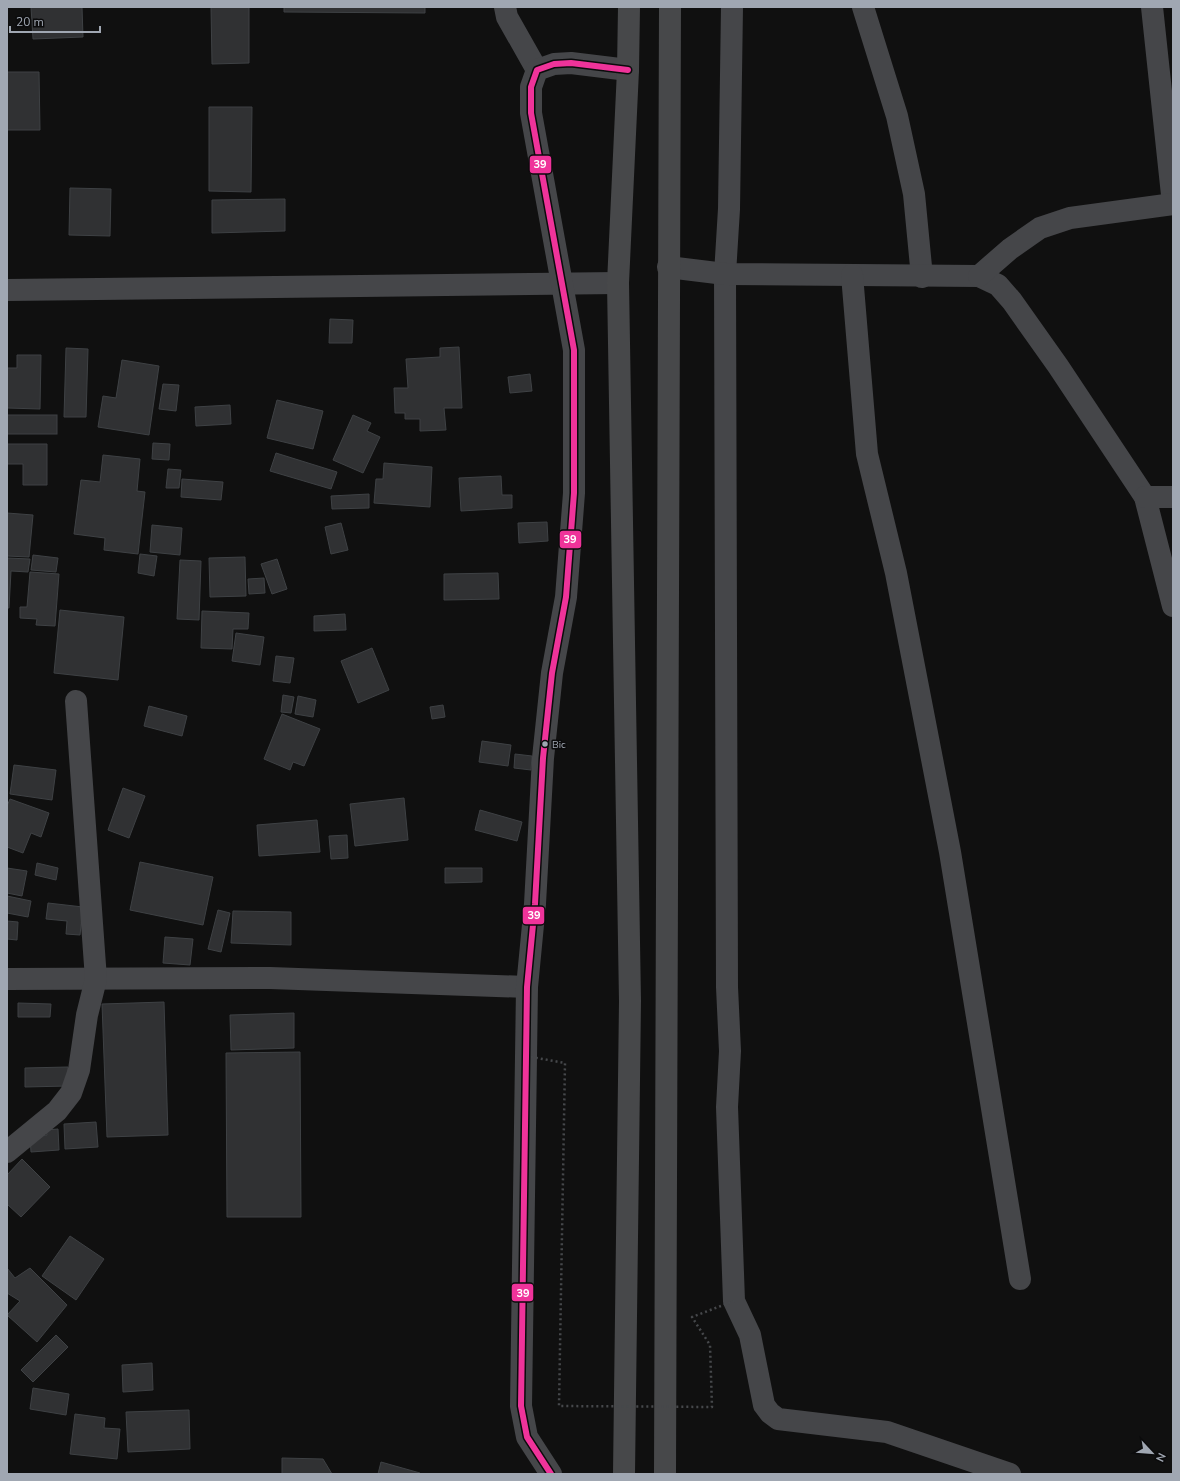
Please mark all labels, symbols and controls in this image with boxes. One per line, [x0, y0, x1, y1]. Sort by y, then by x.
scale bar [10, 8, 100, 34]
text: 20 m [16, 14, 44, 30]
line badge: 39 [529, 155, 552, 174]
text: 39 [533, 157, 547, 172]
line badge: 39 [559, 530, 582, 549]
text: 39 [563, 532, 577, 547]
place label: Bic [552, 738, 566, 752]
marker: Bic [540, 739, 550, 749]
line badge: 39 [522, 906, 545, 925]
text: 39 [527, 908, 541, 923]
line badge: 39 [511, 1283, 534, 1302]
text: 39 [516, 1286, 530, 1301]
north arrow [1132, 1433, 1172, 1473]
text: N [1152, 1450, 1169, 1464]

